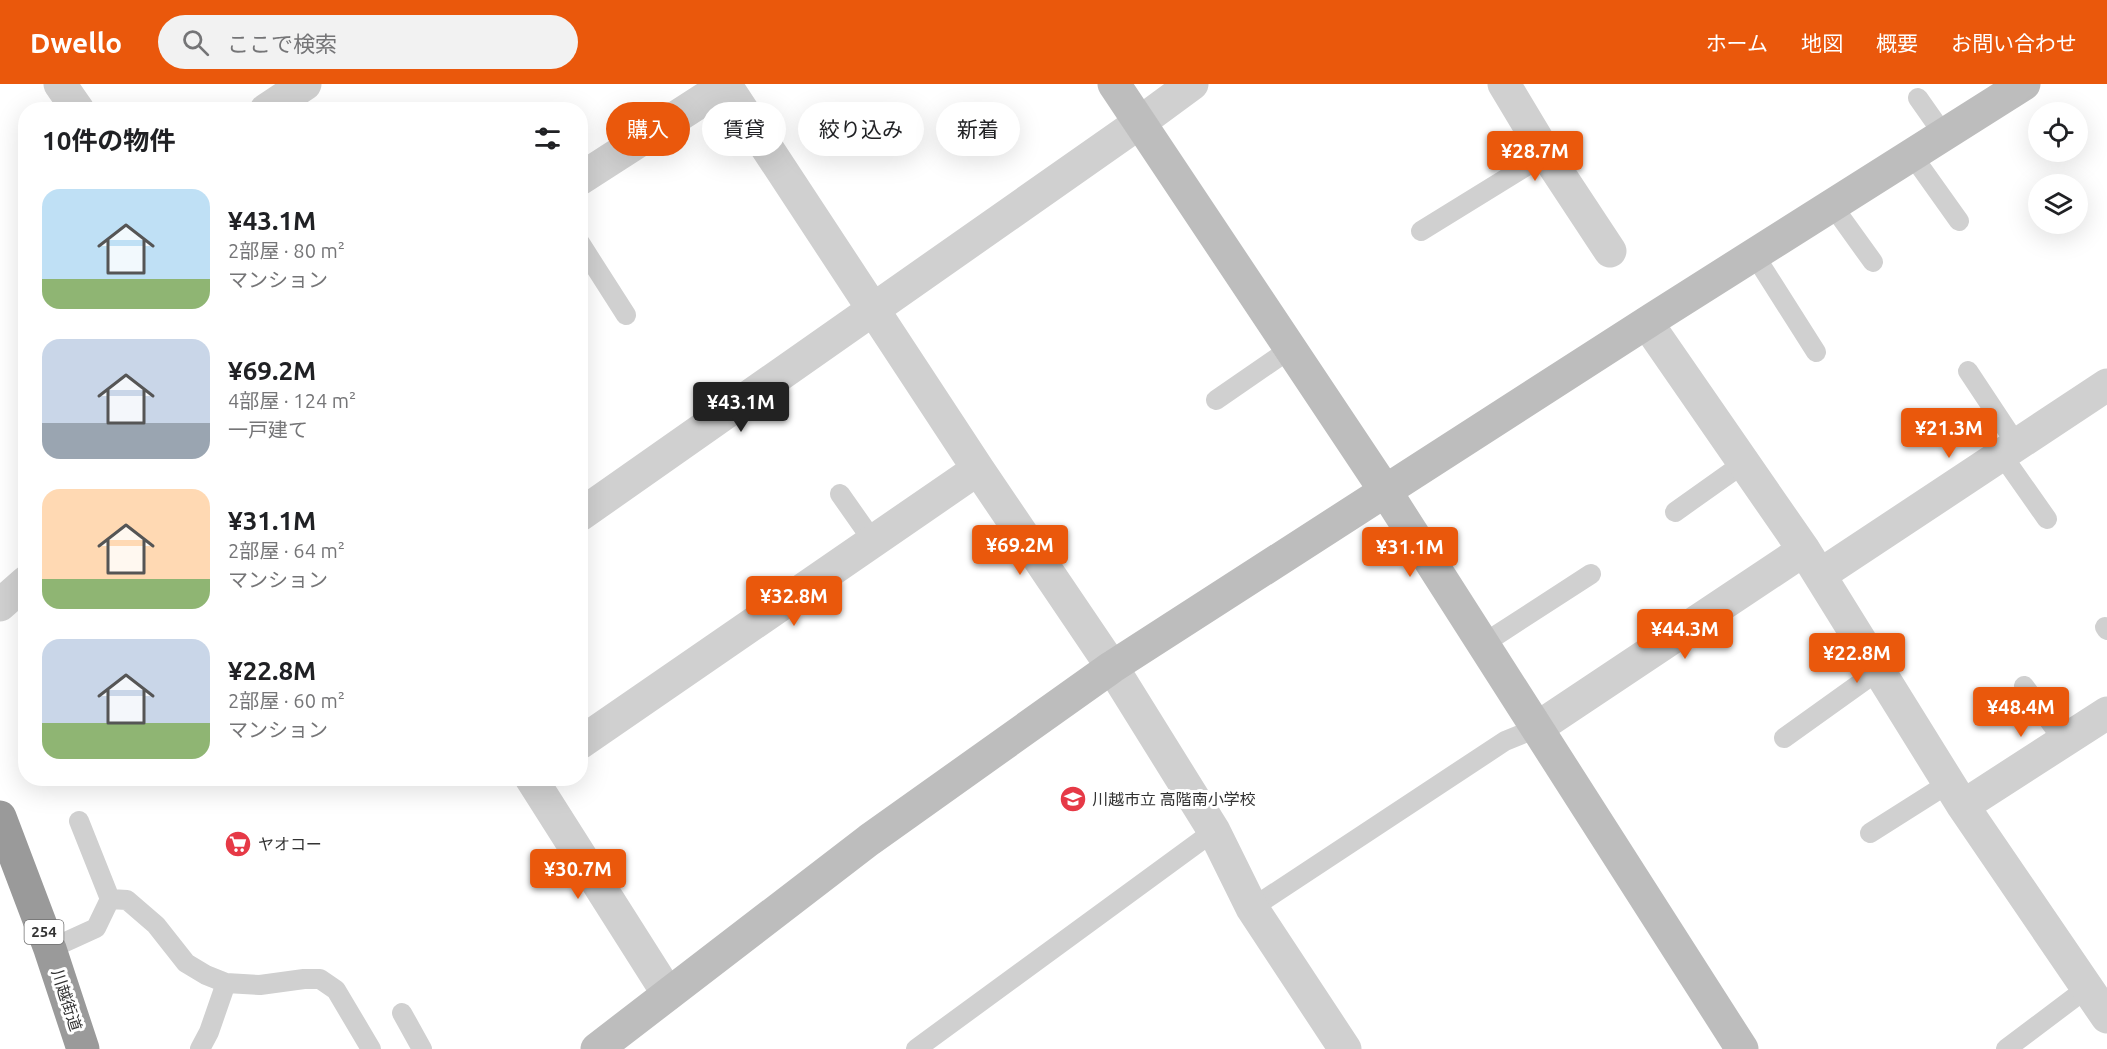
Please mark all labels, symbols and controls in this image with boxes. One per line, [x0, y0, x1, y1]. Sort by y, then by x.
search box [158, 15, 578, 69]
icon: search [179, 26, 212, 59]
text: Dwello [30, 27, 122, 58]
text: ここで検索 [227, 31, 337, 56]
text: ホーム [1706, 31, 1768, 55]
text: 地図 [1801, 31, 1843, 55]
text: 概要 [1876, 31, 1918, 55]
text: お問い合わせ [1951, 31, 2077, 55]
chip: 購入 [606, 102, 690, 156]
chip: 賃貸 [702, 102, 786, 156]
chip: 絞り込み [798, 102, 924, 156]
chip: 新着 [936, 102, 1020, 156]
map controls [2028, 102, 2088, 234]
button: locate [2028, 102, 2088, 162]
icon: filters [531, 122, 564, 155]
text: 10件の物件 [42, 126, 175, 155]
pin: ¥28.7M [1486, 131, 1584, 182]
text: ¥28.7M [1501, 139, 1569, 162]
button: layers [2028, 174, 2088, 234]
text: ¥43.1M [228, 206, 316, 235]
icon: home [90, 213, 162, 285]
text: 2部屋 · 80 m² [228, 239, 345, 262]
text: マンション [228, 268, 328, 291]
text: ¥69.2M [228, 356, 316, 385]
icon: home [90, 363, 162, 435]
pin: ¥43.1M [692, 382, 790, 433]
text: 4部屋 · 124 m² [228, 389, 356, 412]
text: ¥43.1M [707, 390, 775, 413]
pin: ¥21.3M [1900, 408, 1998, 459]
text: ¥21.3M [1915, 416, 1983, 439]
text: 一戸建て [228, 418, 308, 441]
text: ¥31.1M [228, 506, 316, 535]
icon: home [90, 513, 162, 585]
pin: ¥69.2M [971, 525, 1069, 576]
pin: ¥31.1M [1361, 527, 1459, 578]
text: ¥69.2M [986, 533, 1054, 556]
text: ¥31.1M [1376, 535, 1444, 558]
text: 2部屋 · 64 m² [228, 539, 345, 562]
text: マンション [228, 568, 328, 591]
pin: ¥32.8M [745, 576, 843, 627]
text: ¥32.8M [760, 584, 828, 607]
pin: ¥44.3M [1636, 609, 1734, 660]
text: ¥44.3M [1651, 617, 1719, 640]
pin: ¥22.8M [1808, 633, 1906, 684]
text: ¥22.8M [1823, 641, 1891, 664]
text: ¥22.8M [228, 656, 316, 685]
icon: home [90, 663, 162, 735]
pin: ¥48.4M [1972, 687, 2070, 738]
text: 2部屋 · 60 m² [228, 689, 345, 712]
text: ¥48.4M [1987, 695, 2055, 718]
text: マンション [228, 718, 328, 741]
school or university icon: 川越市立 高階南小学校 [1058, 784, 1088, 814]
place label: 川越市立 高階南小学校 [1092, 790, 1256, 808]
supermarket icon: ヤオコー [223, 829, 253, 859]
place label: ヤオコー [258, 835, 322, 853]
pin: ¥30.7M [529, 849, 627, 900]
text: ¥30.7M [544, 857, 612, 880]
road number: 254 [24, 920, 63, 944]
street label: 川越街道 [49, 967, 85, 1033]

